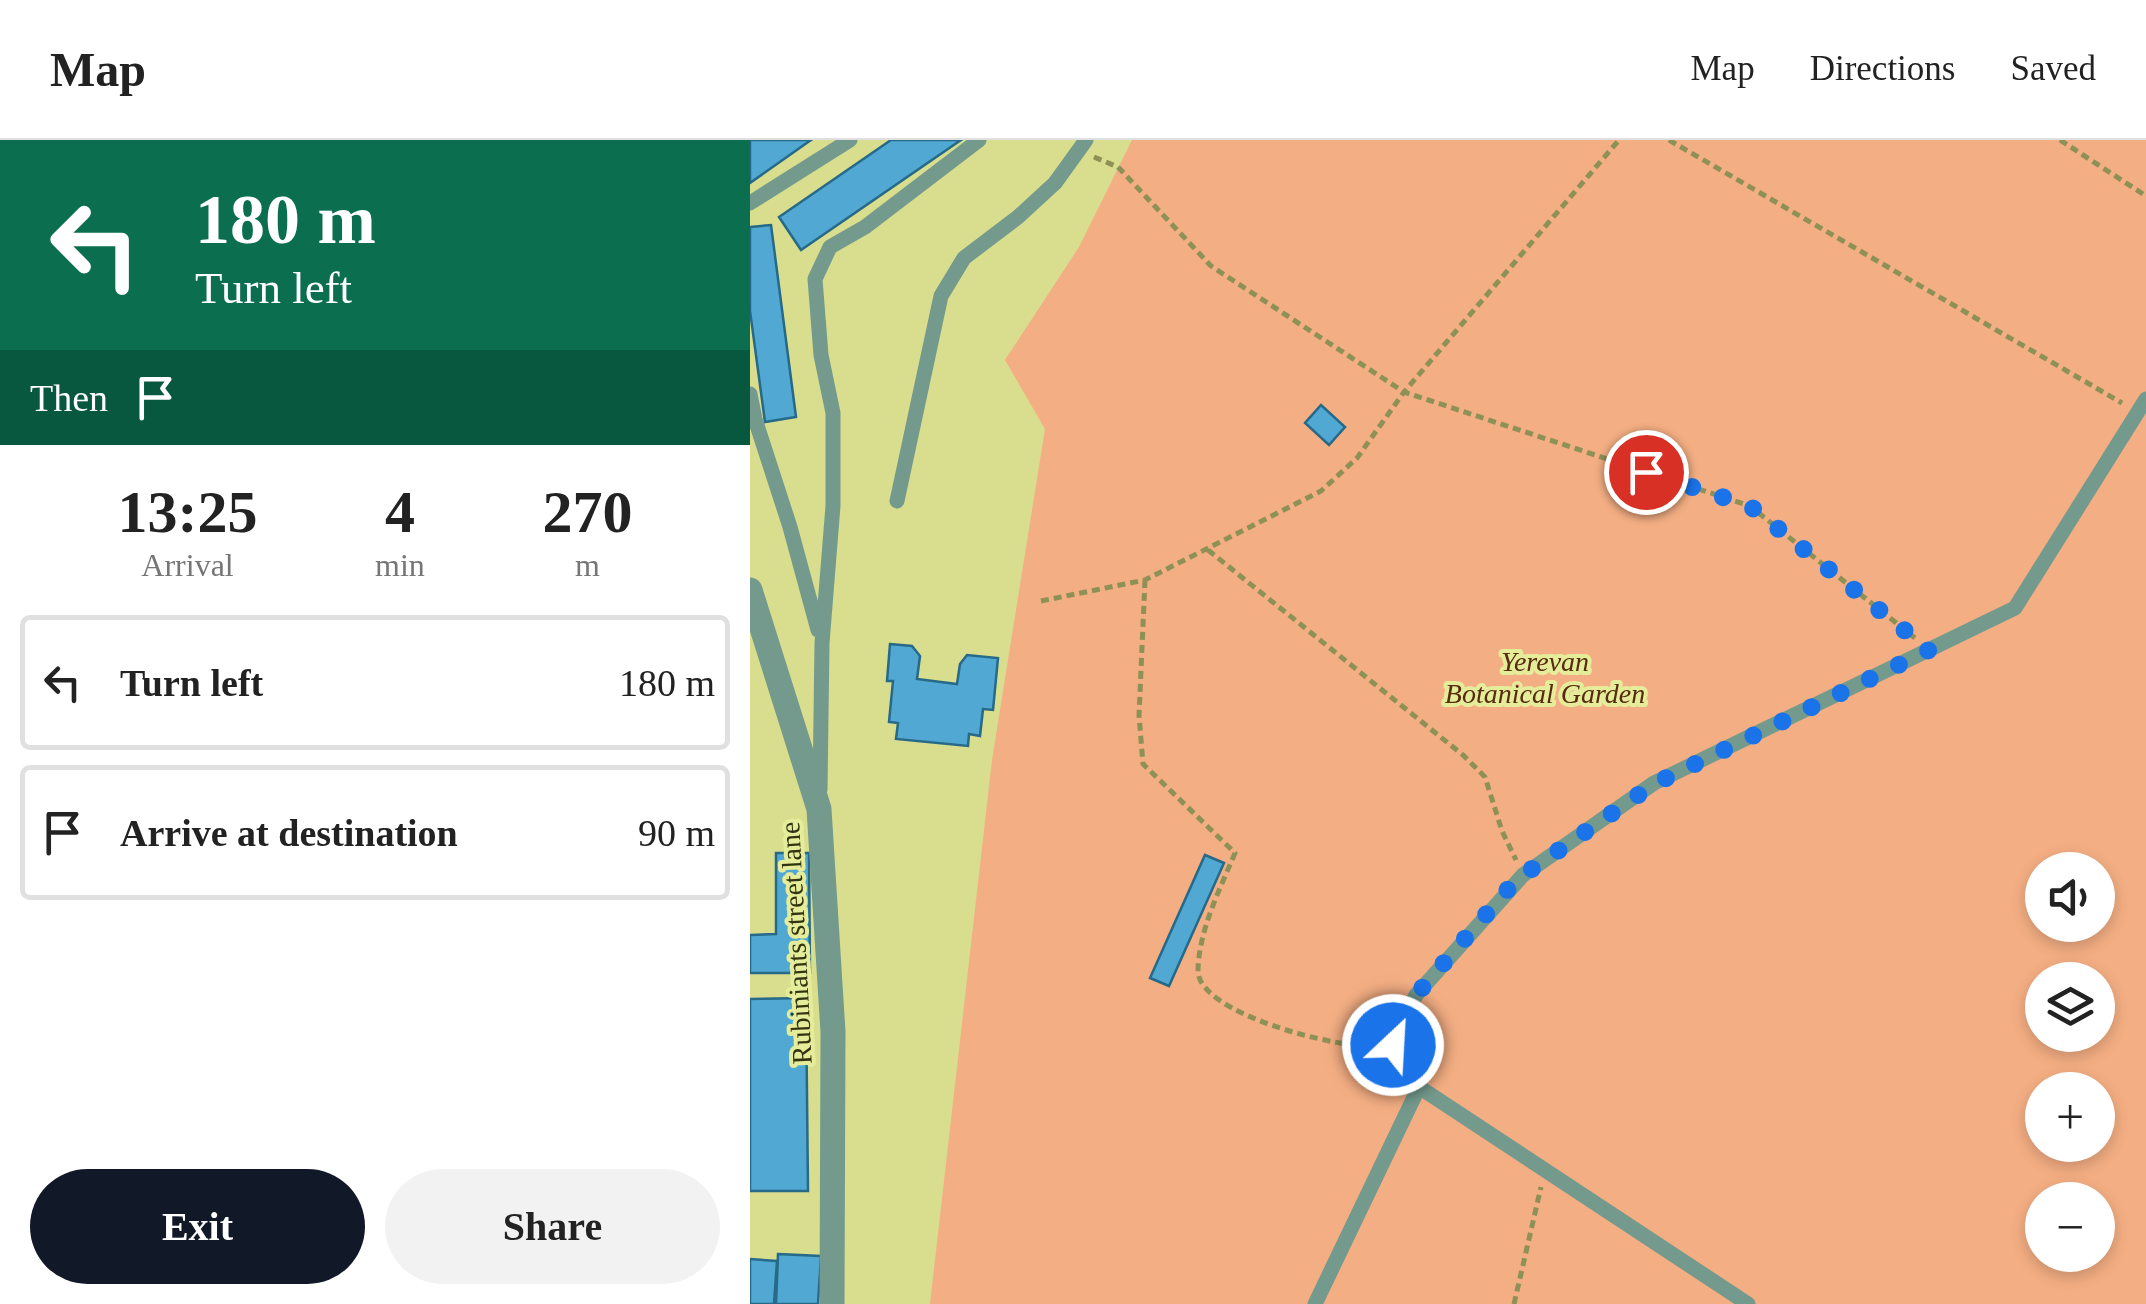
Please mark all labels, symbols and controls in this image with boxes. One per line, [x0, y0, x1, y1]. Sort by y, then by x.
text: Map [50, 43, 146, 96]
text: Map [1691, 49, 1755, 88]
text: Directions [1810, 49, 1955, 88]
text: Saved [2010, 49, 2096, 88]
icon: left [30, 180, 160, 310]
text: 180 m [195, 181, 376, 258]
text: Turn left [195, 263, 352, 313]
icon: arrive [128, 370, 183, 425]
text: Then [30, 377, 108, 419]
pin [1604, 430, 1689, 515]
icon: arrive [1619, 445, 1674, 500]
text: 13:25 [118, 479, 258, 545]
text: 4 [385, 479, 415, 545]
text: 270 [542, 479, 632, 545]
text: Arrival [141, 547, 234, 583]
text: min [375, 547, 425, 583]
text: m [575, 547, 600, 583]
park label: Yerevan Botanical Garden [1445, 646, 1645, 709]
icon: left [35, 655, 90, 710]
text: Turn left [120, 662, 263, 704]
text: 180 m [619, 662, 715, 704]
icon: arrive [35, 805, 90, 860]
text: Arrive at destination [120, 812, 458, 854]
text: 90 m [638, 812, 715, 854]
street label: Rubiniants street lane [774, 821, 818, 1065]
map controls [2025, 852, 2115, 1272]
button: sound [2025, 852, 2115, 942]
button: layers [2025, 962, 2115, 1052]
position arrow [1341, 993, 1445, 1097]
button: + [2025, 1072, 2115, 1162]
button: Exit [30, 1169, 365, 1284]
button: Share [385, 1169, 720, 1284]
button: − [2025, 1182, 2115, 1272]

